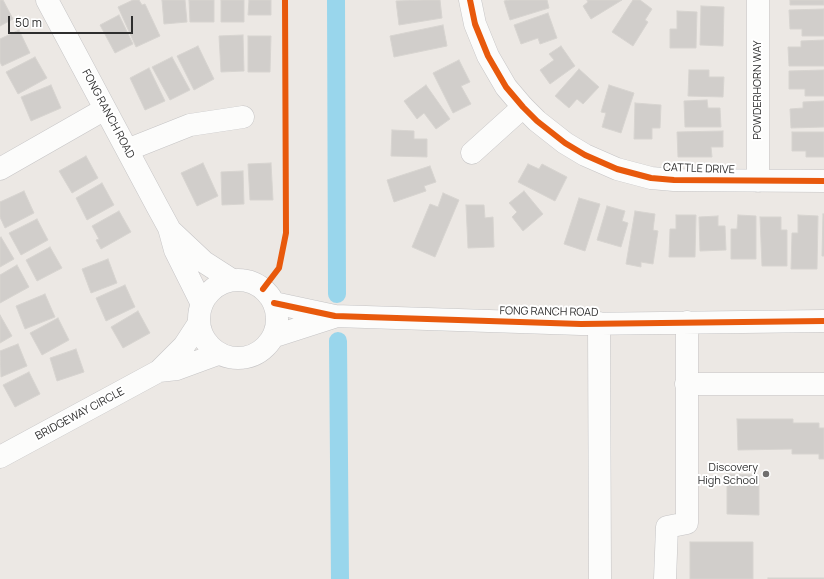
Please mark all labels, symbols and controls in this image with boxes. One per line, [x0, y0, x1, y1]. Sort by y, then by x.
scale bar [10, 8, 135, 34]
text: 50 m [15, 14, 42, 31]
street label: POWDERHORN WAY [751, 40, 765, 140]
street label: FONG RANCH ROAD [79, 67, 137, 161]
street label: CATTLE DRIVE [663, 161, 735, 177]
street label: FONG RANCH ROAD [499, 305, 599, 319]
street label: BRIDGEWAY CIRCLE [33, 385, 127, 443]
place label: Discovery High School [698, 461, 758, 487]
marker: Discovery High School [761, 469, 771, 479]

